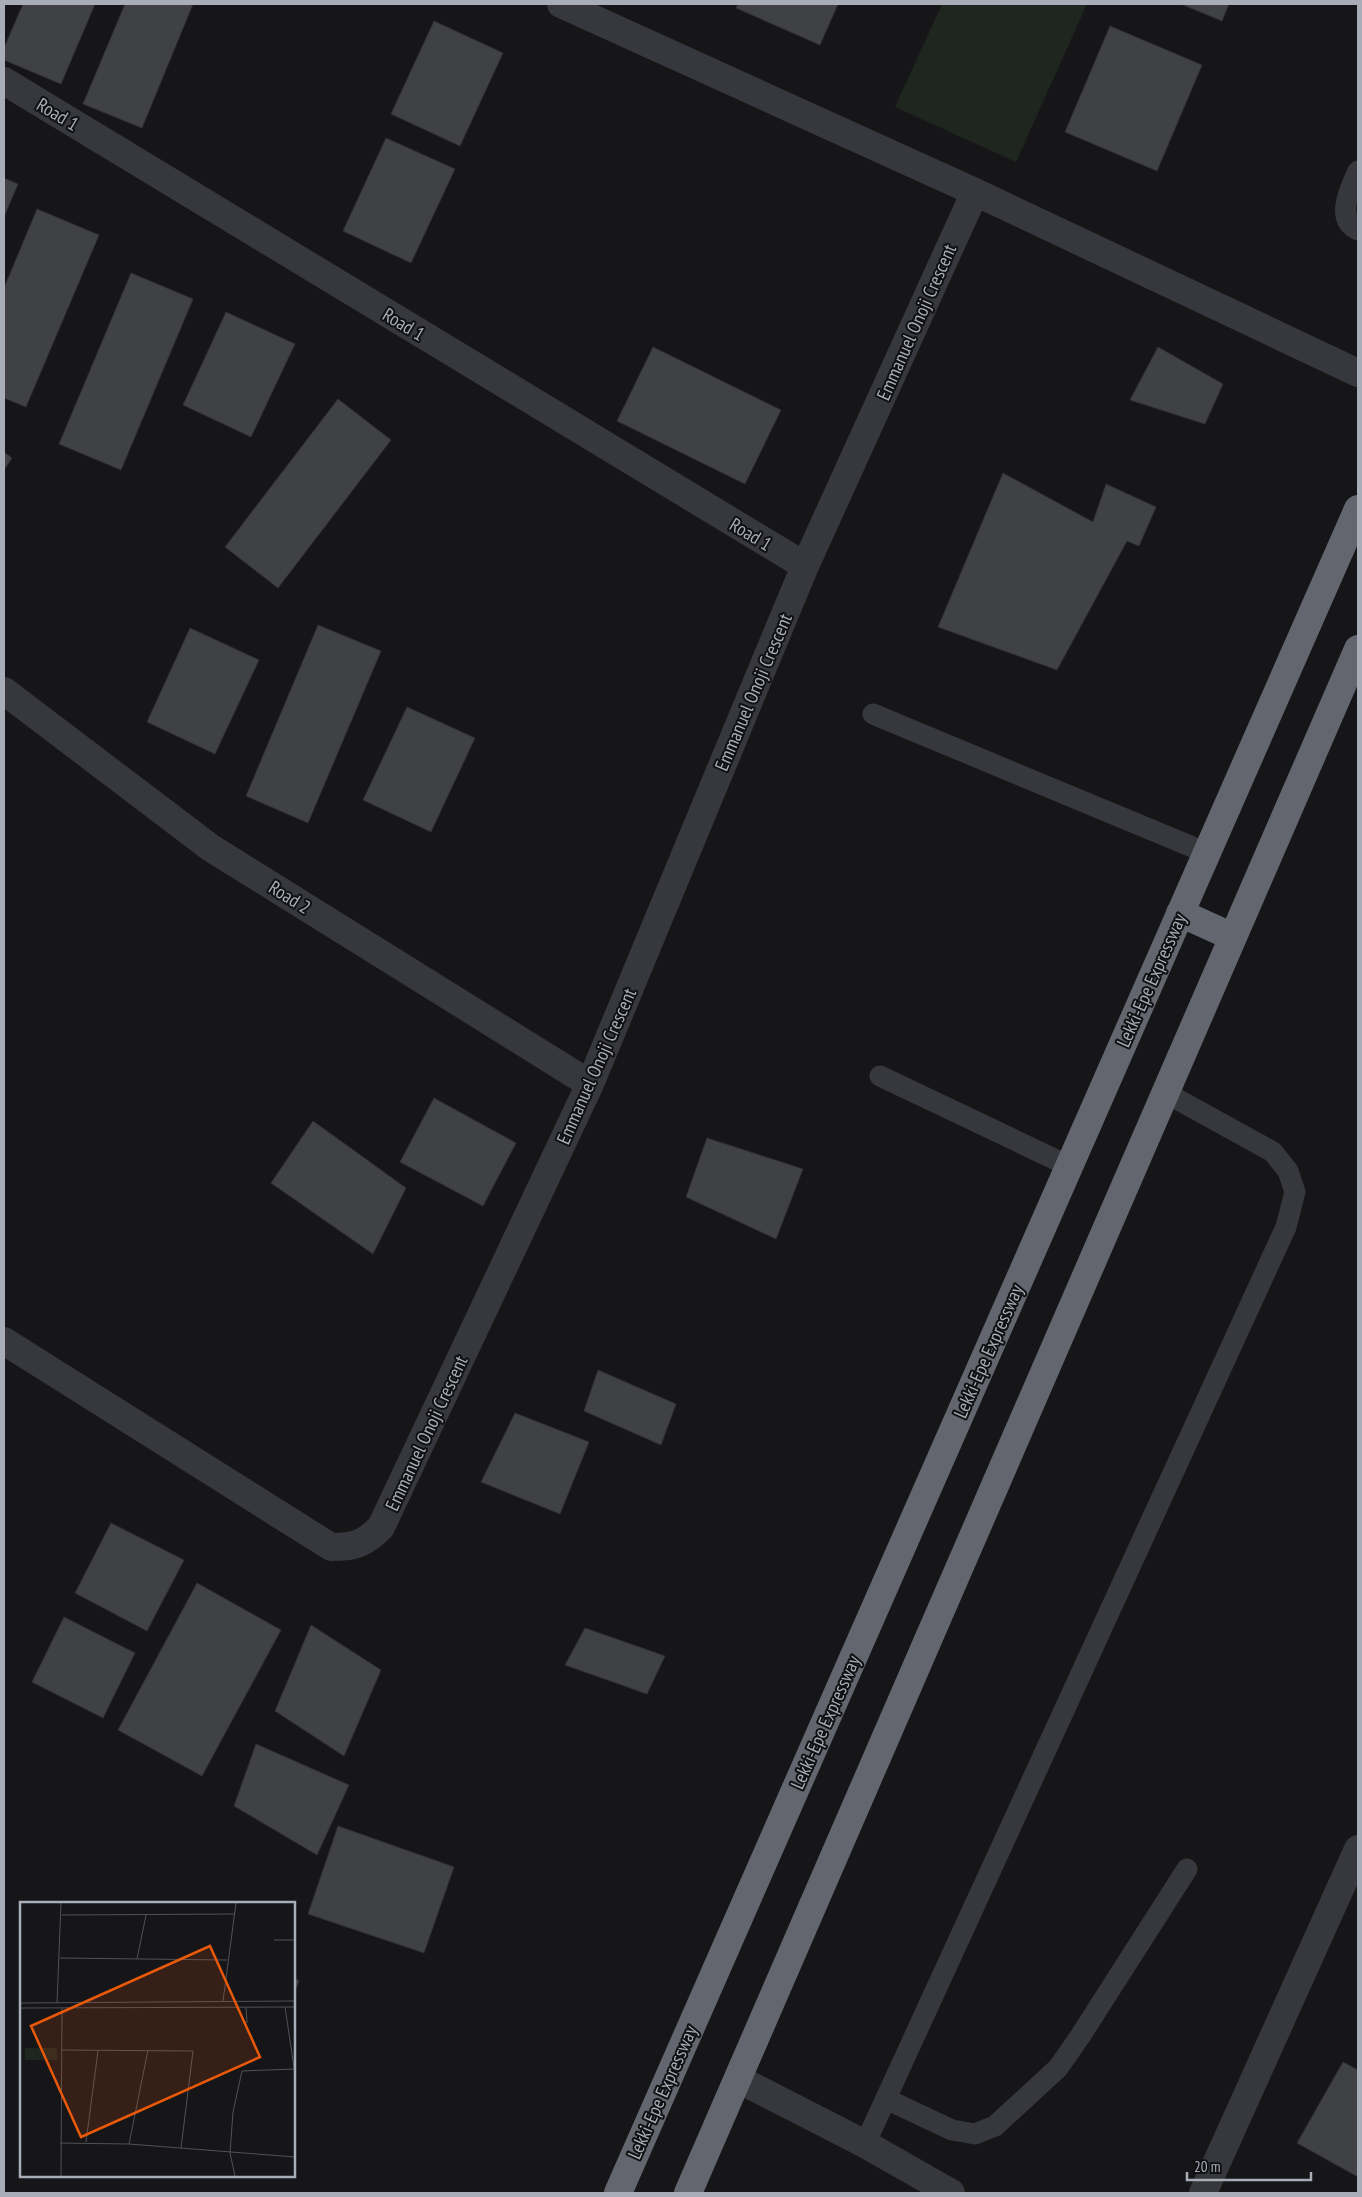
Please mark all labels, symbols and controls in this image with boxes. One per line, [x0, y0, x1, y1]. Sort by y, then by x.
street label: Road 1 [33, 92, 83, 136]
street label: Emmanuel Onoji Crescent [871, 240, 962, 404]
street label: Road 1 [379, 302, 429, 346]
street label: Road 1 [726, 512, 776, 556]
street label: Emmanuel Onoji Crescent [709, 609, 797, 774]
street label: Road 2 [265, 875, 315, 919]
street label: Lekki-Epe Expressway [1111, 909, 1192, 1051]
street label: Emmanuel Onoji Crescent [551, 984, 642, 1148]
street label: Lekki-Epe Expressway [948, 1280, 1029, 1422]
street label: Emmanuel Onoji Crescent [380, 1351, 473, 1514]
street label: Lekki-Epe Expressway [785, 1651, 866, 1793]
inset map [20, 1902, 295, 2177]
street label: Lekki-Epe Expressway [622, 2021, 703, 2163]
scale bar [1187, 2150, 1311, 2182]
text: 20 m [1194, 2157, 1220, 2176]

